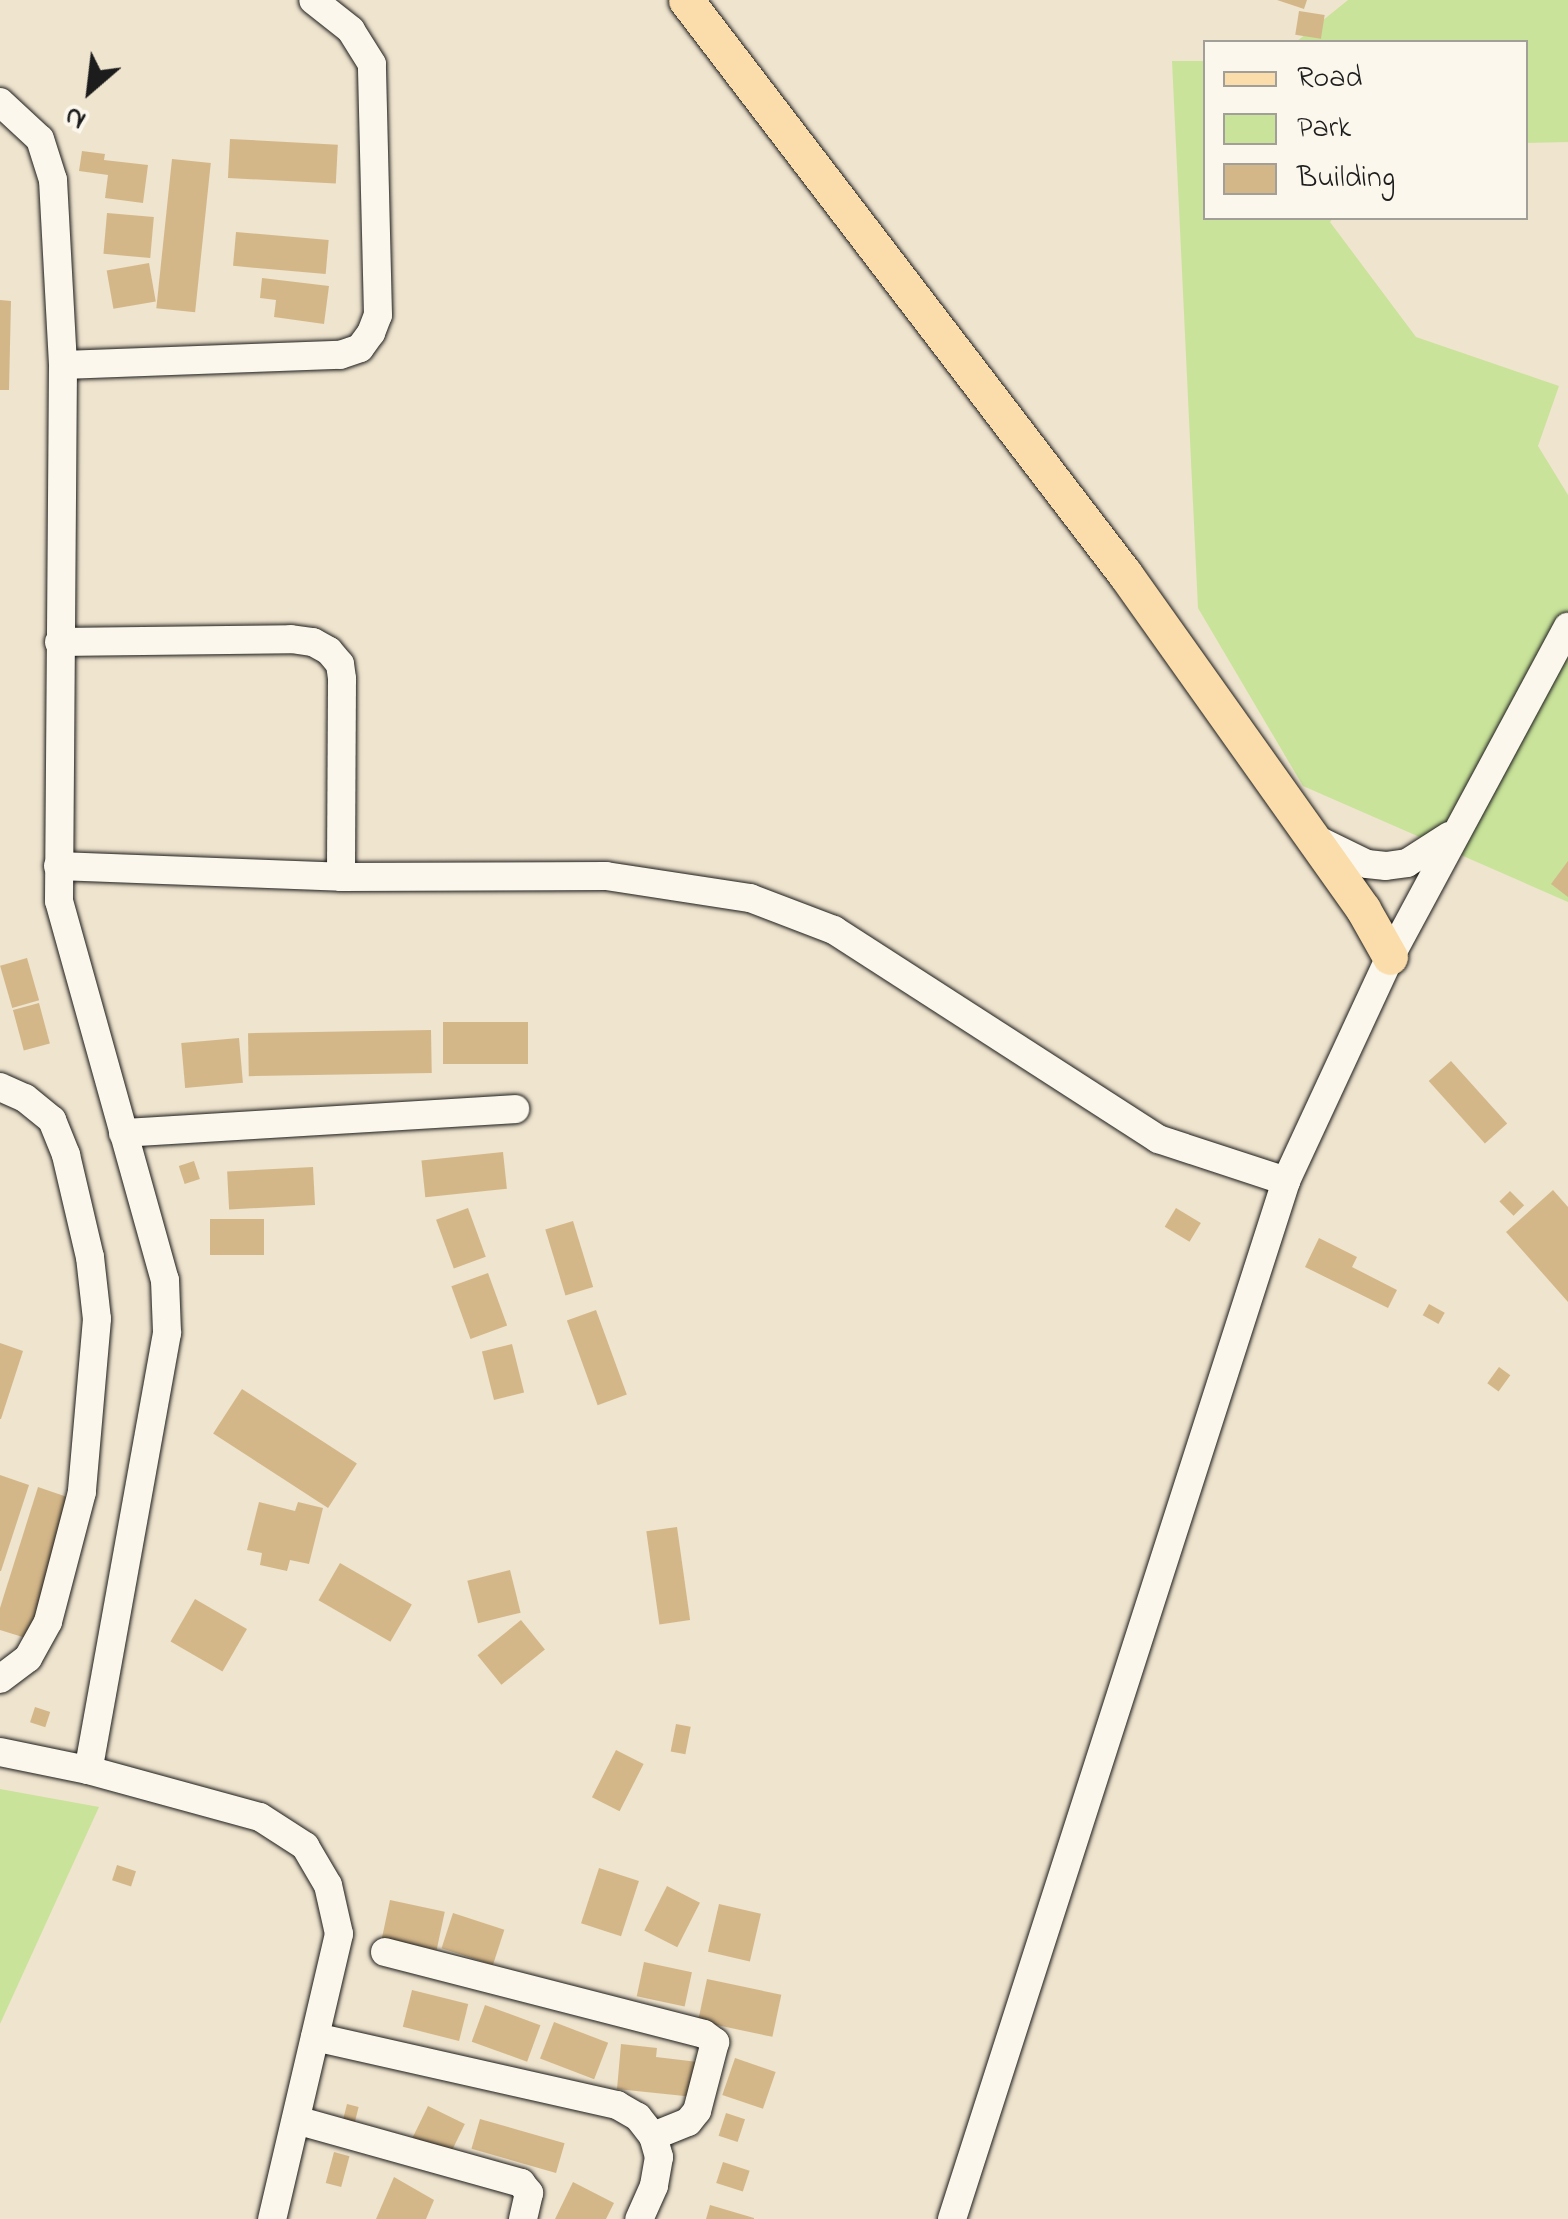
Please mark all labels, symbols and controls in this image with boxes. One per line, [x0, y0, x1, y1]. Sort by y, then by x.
north arrow [40, 40, 140, 140]
legend [1203, 40, 1528, 220]
text: Road [1297, 57, 1362, 101]
text: N [58, 94, 94, 139]
text: Park [1297, 107, 1351, 151]
text: Building [1297, 157, 1395, 201]

